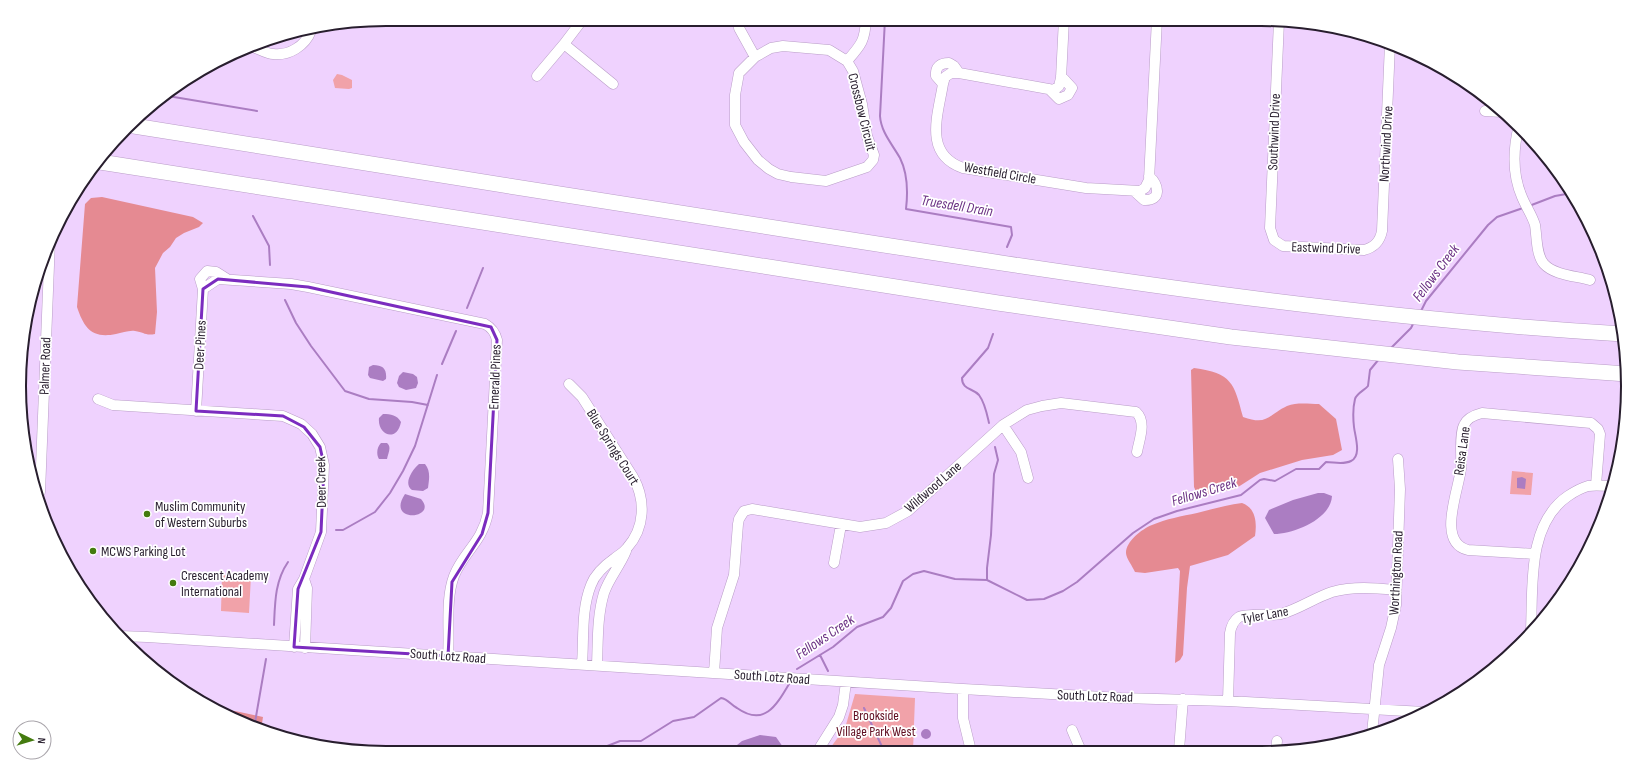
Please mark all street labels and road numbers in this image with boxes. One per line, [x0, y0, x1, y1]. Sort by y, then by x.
street label: Crossbow Circuit [844, 71, 880, 153]
street label: Southwind Drive [1264, 93, 1284, 171]
street label: Northwind Drive [1376, 105, 1396, 183]
street label: Westfield Circle [962, 158, 1038, 188]
street label: Eastwind Drive [1291, 238, 1361, 258]
street label: Deer Pines [190, 320, 210, 370]
street label: Palmer Road [35, 337, 55, 395]
street label: Emerald Pines [485, 344, 505, 410]
street label: Blue Springs Court [583, 406, 643, 488]
street label: Reisa Lane [1450, 425, 1474, 477]
street label: Deer Creek [312, 455, 330, 508]
street label: Wildwood Lane [901, 458, 965, 516]
street label: Worthington Road [1385, 530, 1407, 616]
street label: Tyler Lane [1240, 603, 1290, 627]
street label: South Lotz Road [410, 645, 487, 667]
street label: South Lotz Road [734, 666, 811, 688]
street label: South Lotz Road [1057, 686, 1133, 706]

